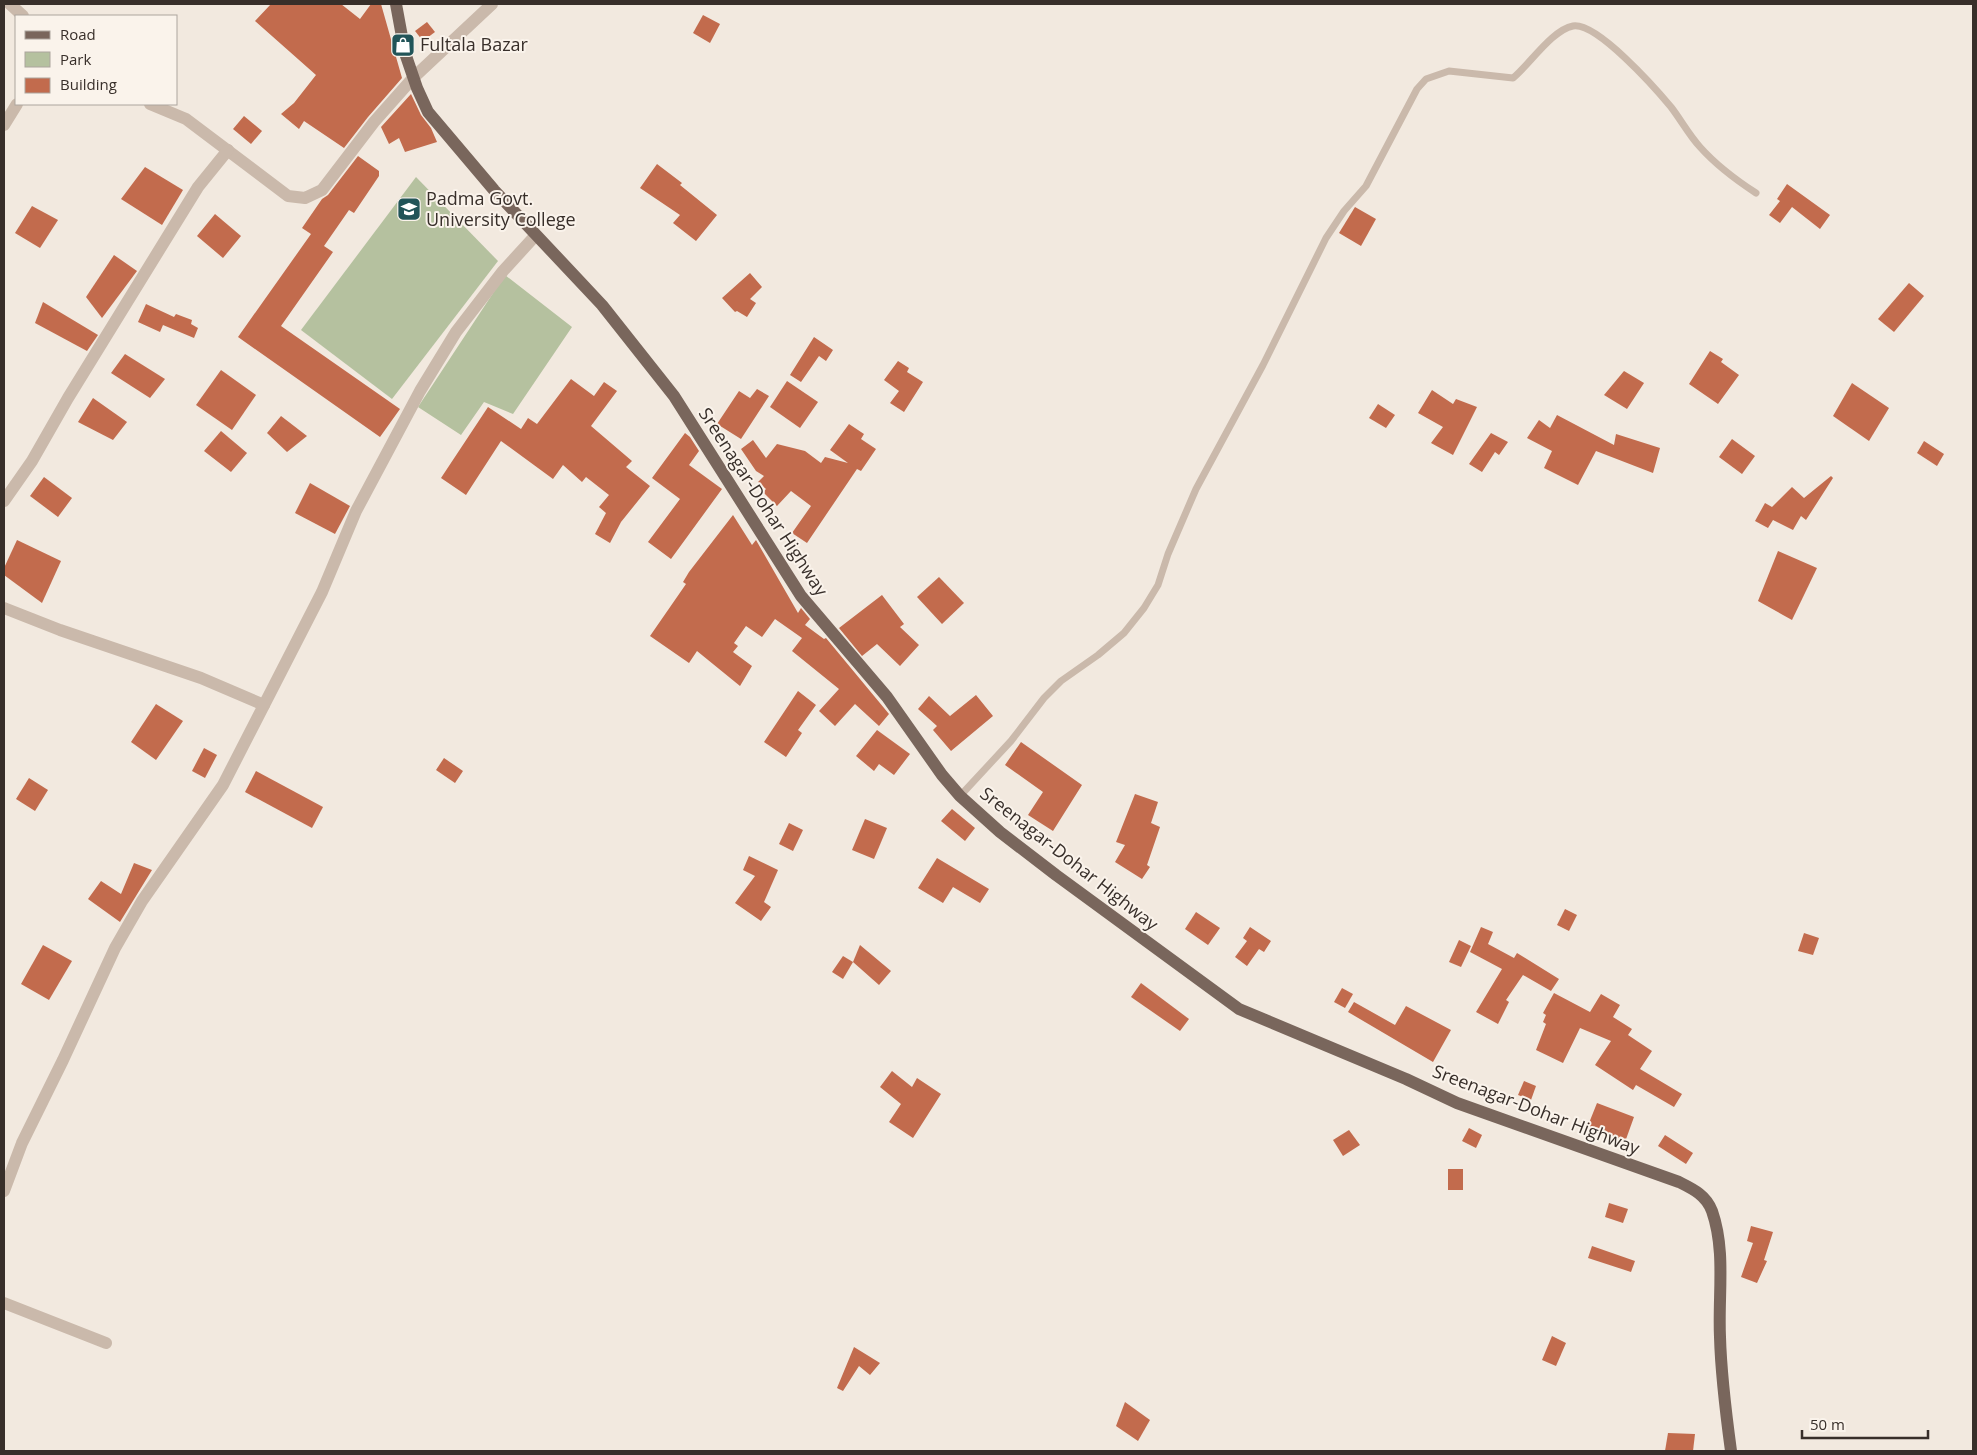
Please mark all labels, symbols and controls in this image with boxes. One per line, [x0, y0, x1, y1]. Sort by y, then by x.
legend [15, 15, 178, 105]
text: Road [60, 24, 96, 44]
shop icon: Fultala Bazar [390, 32, 416, 58]
place label: Fultala Bazar [420, 32, 529, 56]
text: Park [60, 49, 91, 69]
text: Building [60, 74, 117, 94]
place label: Padma Govt. University College [426, 186, 576, 231]
school or university icon: Padma Govt. University College [396, 196, 422, 222]
street label: Sreenagar-Dohar Highway [694, 403, 834, 601]
street label: Sreenagar-Dohar Highway [976, 781, 1164, 936]
street label: Sreenagar-Dohar Highway [1429, 1058, 1644, 1160]
scale bar [1802, 1408, 1928, 1440]
text: 50 m [1810, 1414, 1845, 1434]

